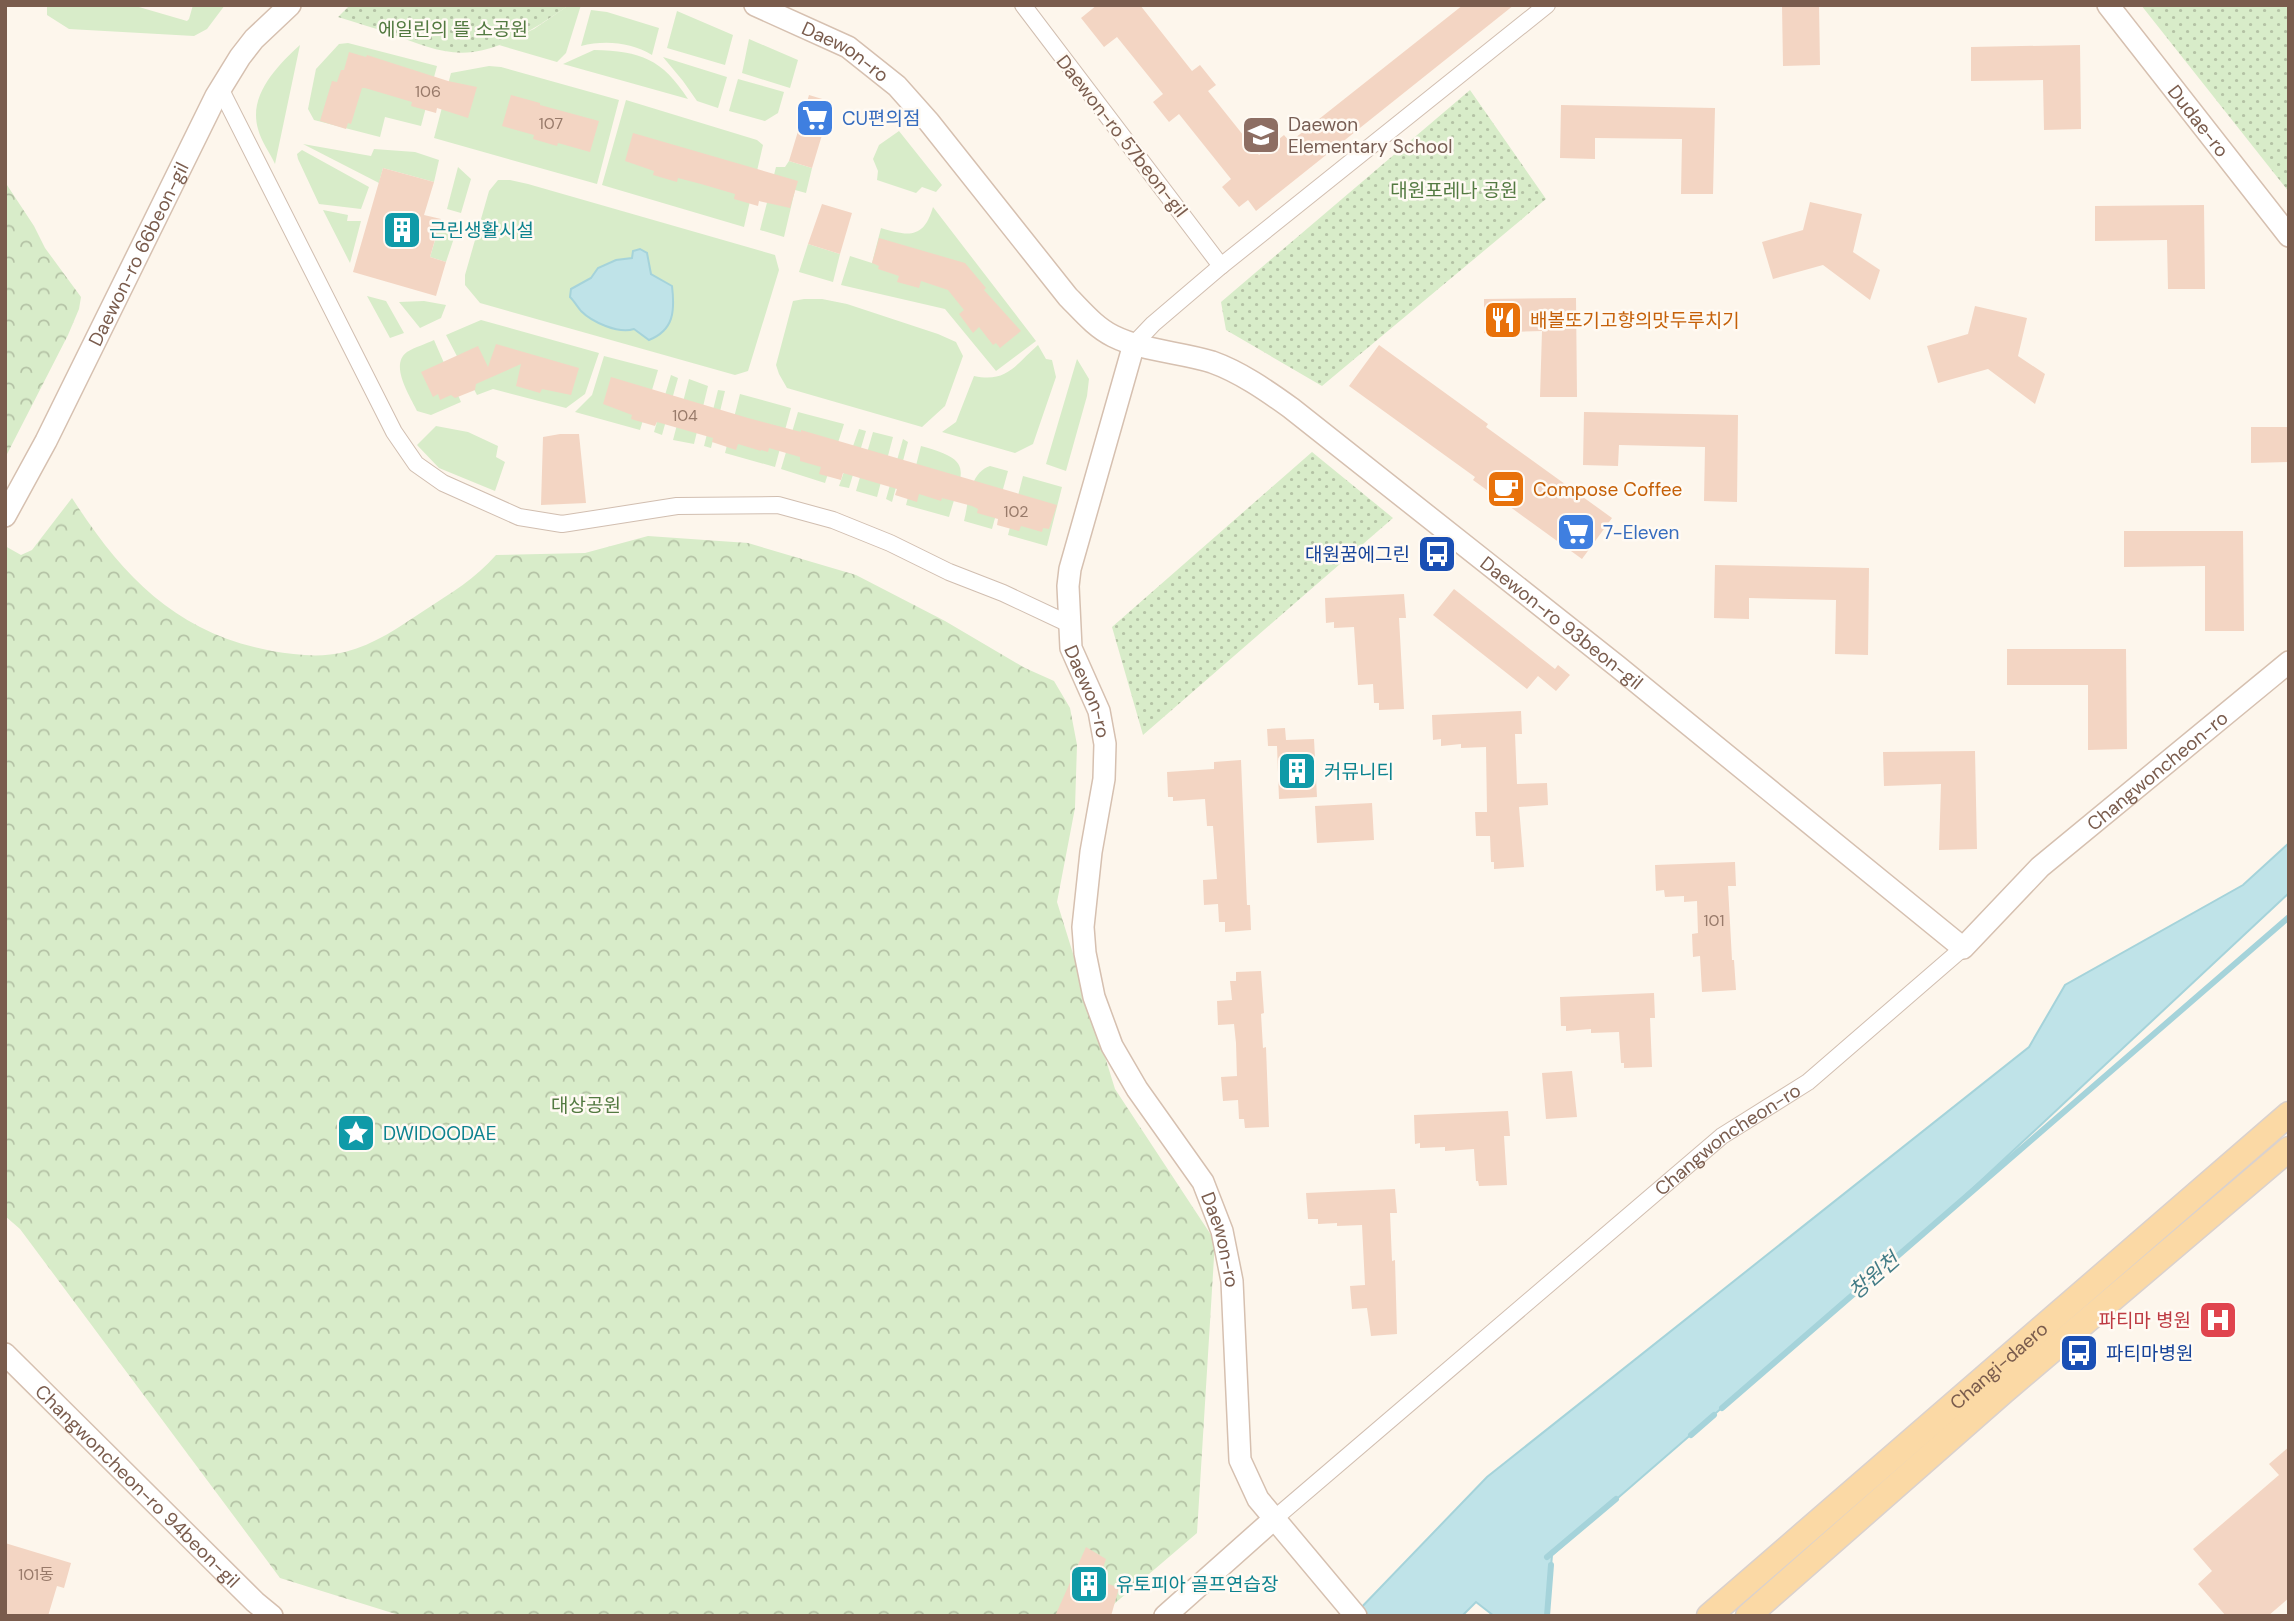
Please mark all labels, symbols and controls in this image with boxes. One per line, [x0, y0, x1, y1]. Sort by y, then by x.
street label: Daewon-ro [798, 15, 894, 87]
park label: 에일린의 뜰 소공원 [378, 17, 528, 42]
street label: Daewon-ro 57beon-gil [1051, 50, 1193, 222]
street label: Dudae-ro [2163, 79, 2235, 162]
house number: 106 [415, 81, 441, 102]
supermarket icon: CU편의점 [794, 97, 836, 139]
place label: CU편의점 [842, 106, 921, 131]
place label: Daewon Elementary School [1288, 112, 1452, 159]
house number: 107 [539, 113, 563, 134]
school or university icon: Daewon Elementary School [1240, 114, 1282, 156]
street label: Daewon-ro 66beon-gil [82, 158, 194, 350]
park label: 대원포레나 공원 [1390, 178, 1518, 203]
building icon: 근린생활시설 [381, 209, 423, 251]
place label: 근린생활시설 [429, 218, 534, 243]
restaurant icon: 배볼또기고향의맛두루치기 [1482, 299, 1524, 341]
place label: 배볼또기고향의맛두루치기 [1530, 308, 1740, 333]
house number: 104 [672, 405, 698, 426]
cafe icon: Compose Coffee [1485, 468, 1527, 510]
place label: Compose Coffee [1533, 477, 1682, 502]
house number: 102 [1004, 501, 1029, 522]
supermarket icon: 7-Eleven [1555, 511, 1597, 553]
place label: 7-Eleven [1603, 520, 1679, 545]
bus stop icon: 대원꿈에그린 [1416, 533, 1458, 575]
place label: 대원꿈에그린 [1305, 542, 1410, 567]
street label: Daewon-ro 93beon-gil [1475, 550, 1648, 695]
street label: Daewon-ro [1059, 641, 1116, 740]
street label: Changwoncheon-ro [2081, 705, 2233, 836]
building icon: 커뮤니티 [1276, 750, 1318, 792]
place label: 커뮤니티 [1324, 759, 1394, 784]
house number: 101 [1704, 910, 1724, 931]
street label: Changwoncheon-ro [1649, 1077, 1805, 1201]
park label: 대상공원 [551, 1093, 621, 1118]
place icon: DWIDOODAE [335, 1112, 377, 1154]
place label: DWIDOODAE [383, 1121, 496, 1146]
street label: Daewon-ro [1196, 1188, 1245, 1288]
water label: 창원천 [1843, 1245, 1907, 1306]
hospital icon: 파티마 병원 [2197, 1299, 2239, 1341]
place label: 파티마 병원 [2099, 1308, 2191, 1333]
street label: Changi-daero [1944, 1316, 2053, 1415]
bus stop icon: 파티마병원 [2058, 1332, 2100, 1374]
place label: 파티마병원 [2106, 1341, 2193, 1366]
street label: Changwoncheon-ro 94beon-gil [30, 1379, 246, 1593]
building icon: 유토피아 골프연습장 [1068, 1563, 1110, 1605]
house number: 101동 [18, 1564, 54, 1585]
place label: 유토피아 골프연습장 [1116, 1572, 1278, 1597]

